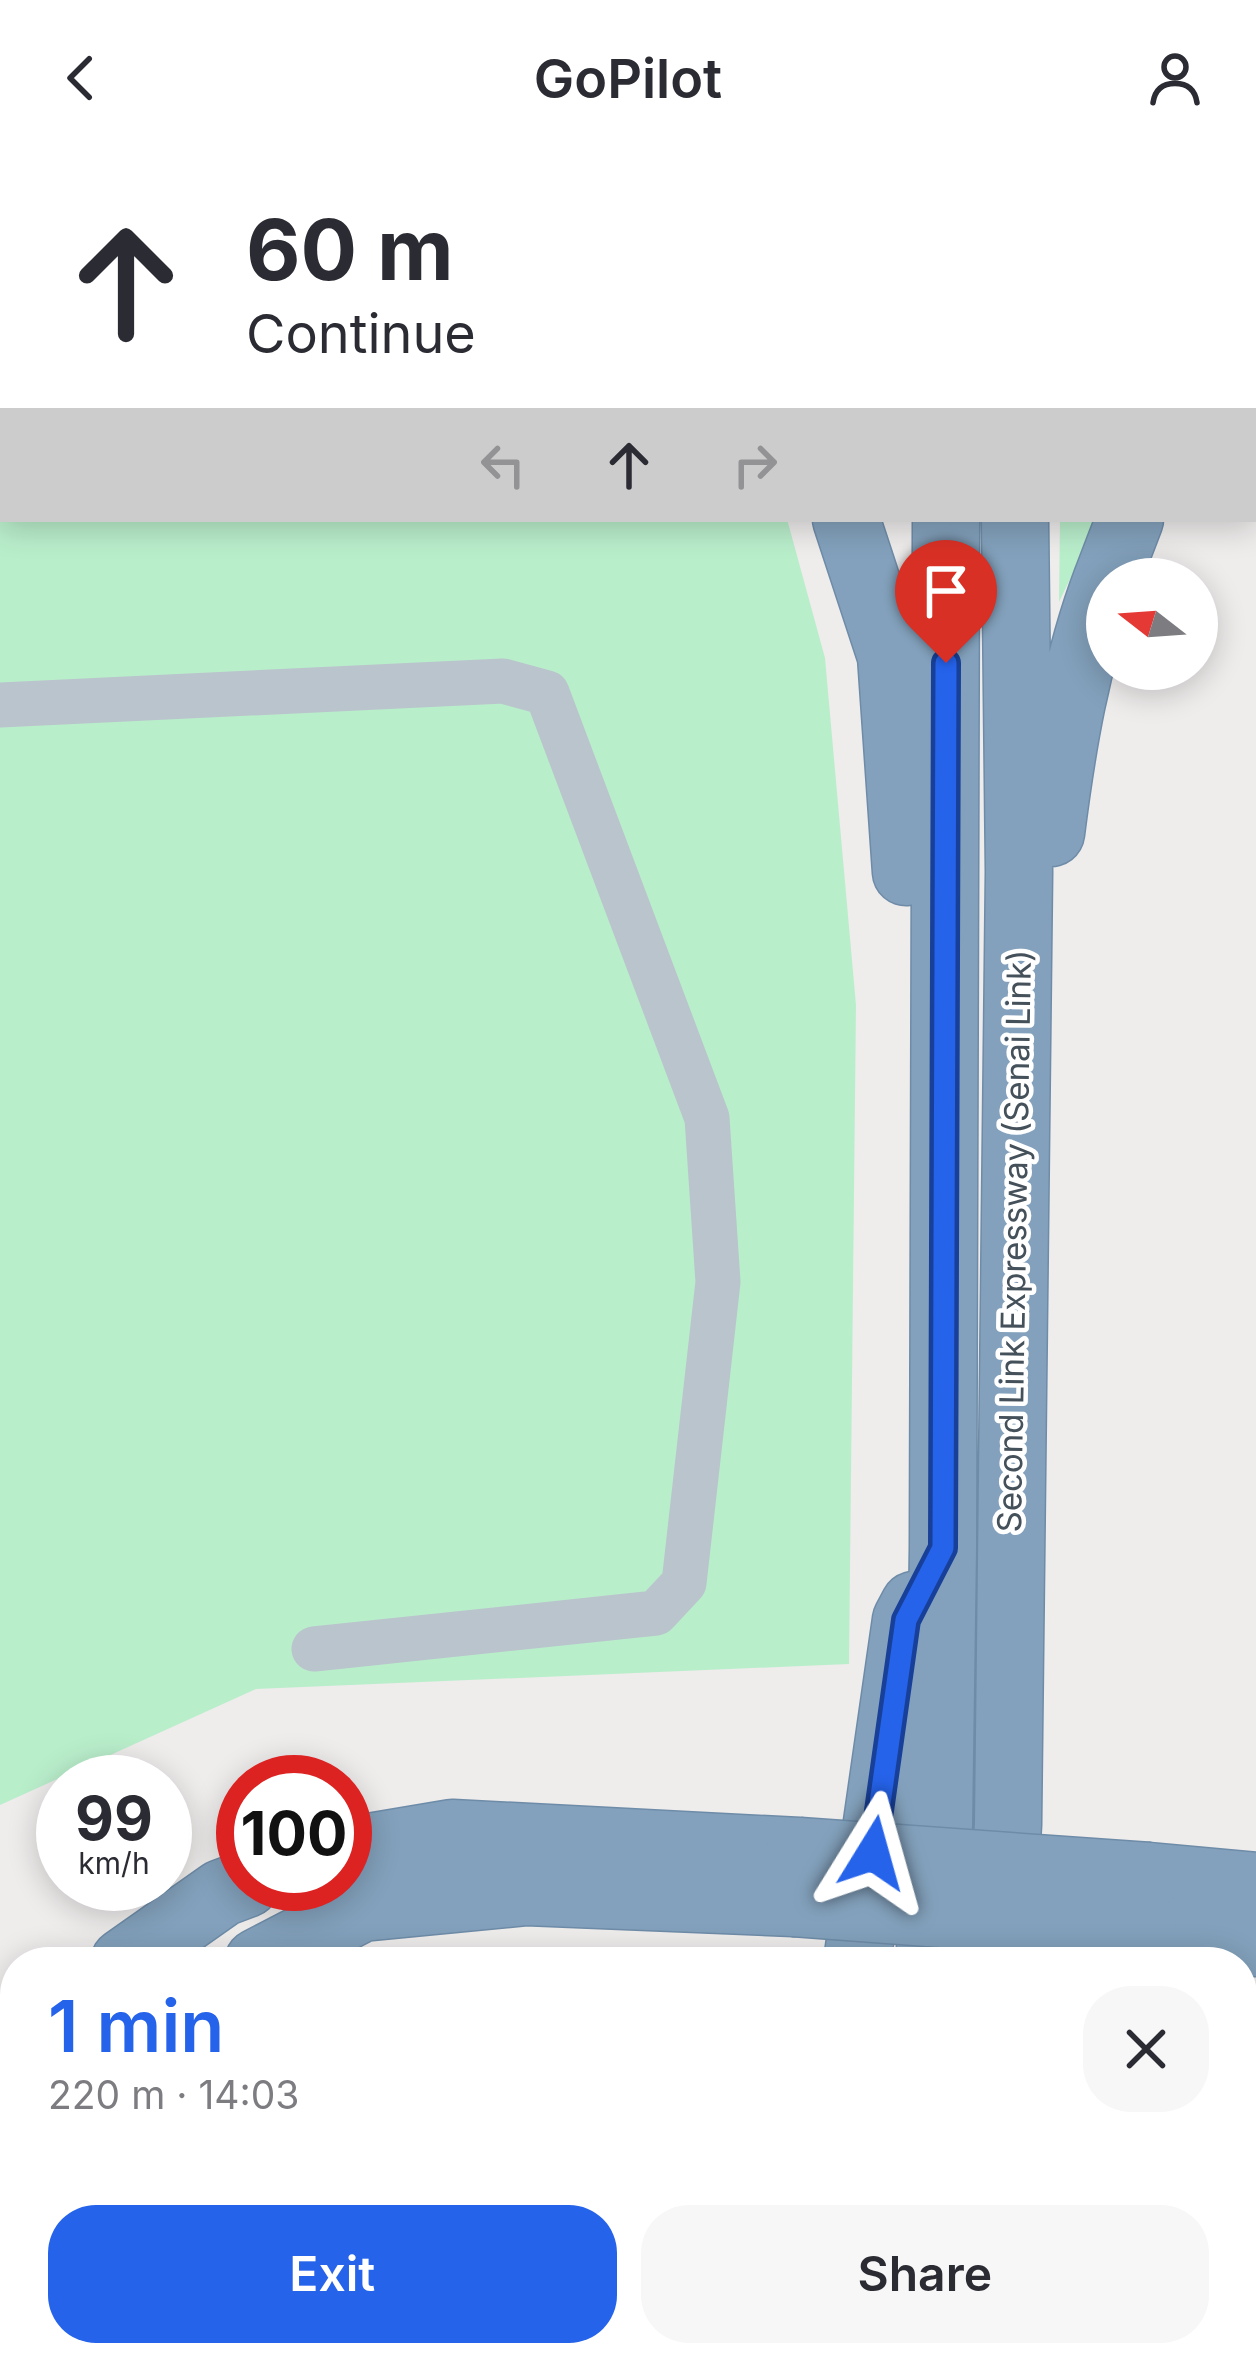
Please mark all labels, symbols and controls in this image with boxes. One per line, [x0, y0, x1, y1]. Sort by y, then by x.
icon: back [48, 45, 114, 111]
icon: person [1142, 45, 1208, 111]
text: GoPilot [534, 46, 722, 111]
text: 60 m [246, 199, 454, 300]
icon: ahead [48, 204, 204, 360]
text: Continue [246, 301, 476, 366]
icon: left [470, 432, 536, 498]
icon: ahead [596, 432, 662, 498]
icon: right [722, 432, 788, 498]
pin [895, 540, 997, 663]
icon: arrive [913, 558, 979, 624]
north arrow [1086, 558, 1218, 690]
map controls [1086, 558, 1218, 690]
street label: Second Link Expressway (Senai Link) [989, 949, 1039, 1533]
speed limit sign: 100 [216, 1755, 372, 1911]
text: 99 [75, 1782, 153, 1854]
position arrow [810, 1790, 936, 1916]
text: km/h [78, 1845, 150, 1881]
text: 1 min [48, 1982, 224, 2069]
button: close [1083, 1986, 1209, 2112]
text: 220 m · 14:03 [48, 2071, 299, 2118]
button: Exit [48, 2205, 617, 2343]
button: Share [641, 2205, 1209, 2343]

